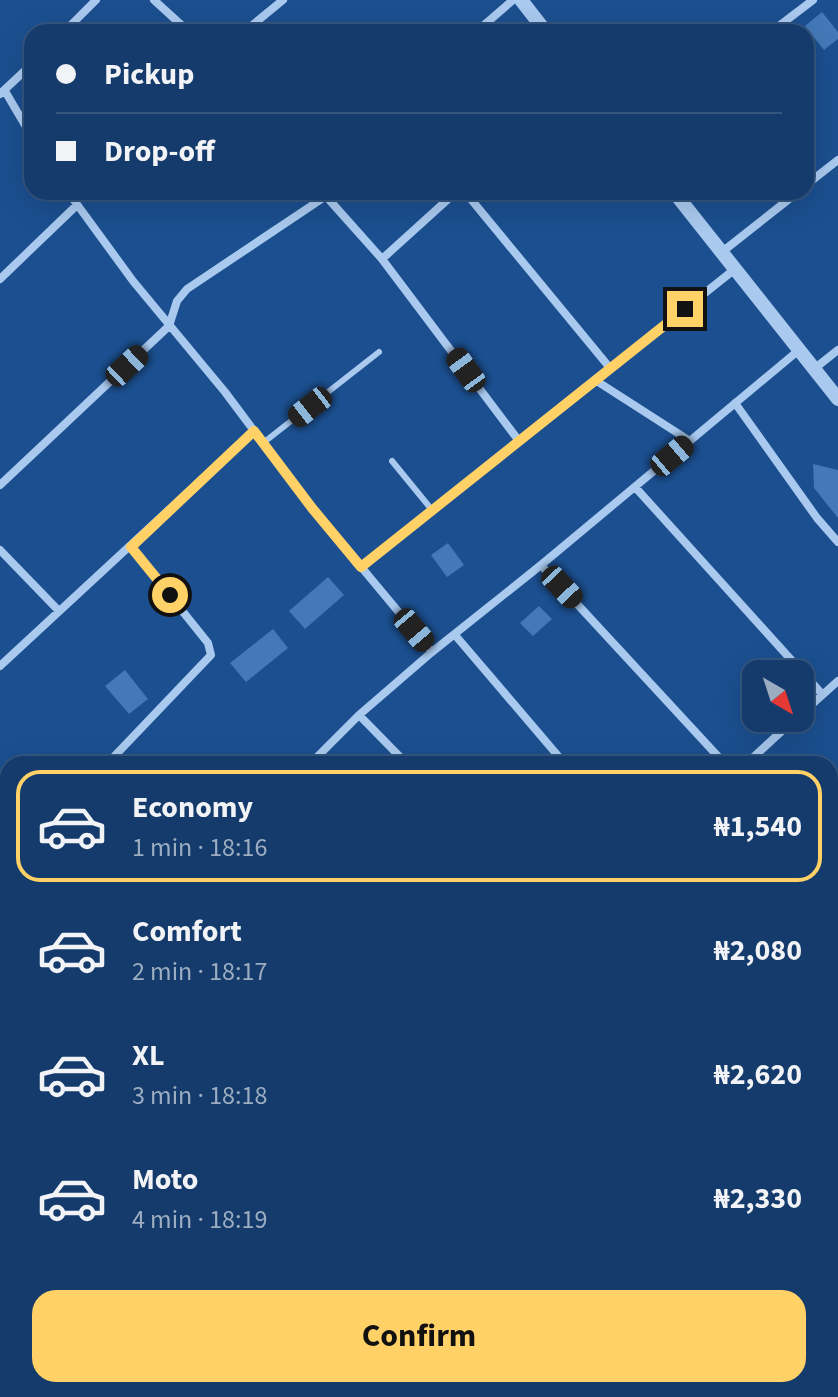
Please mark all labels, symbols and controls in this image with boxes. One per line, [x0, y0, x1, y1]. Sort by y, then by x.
text: Pickup [104, 53, 194, 96]
text: Drop-off [104, 130, 215, 173]
route end [667, 291, 703, 327]
car [101, 341, 153, 391]
car [442, 344, 490, 396]
car [284, 383, 336, 431]
car [646, 431, 698, 481]
car [537, 561, 587, 613]
route start [152, 577, 188, 613]
car [389, 604, 439, 656]
north arrow [742, 660, 814, 732]
map controls [742, 660, 814, 732]
text: Economy [132, 786, 253, 829]
icon: car [36, 790, 108, 862]
text: ₦1,540 [714, 805, 802, 848]
text: 1 min · 18:16 [132, 829, 267, 866]
text: Comfort [132, 910, 242, 953]
icon: car [36, 914, 108, 986]
text: ₦2,080 [714, 929, 802, 972]
text: 2 min · 18:17 [132, 953, 267, 990]
text: XL [132, 1034, 165, 1077]
icon: car [36, 1038, 108, 1110]
text: ₦2,620 [714, 1053, 802, 1096]
text: 3 min · 18:18 [132, 1077, 267, 1114]
text: Moto [132, 1158, 198, 1201]
icon: car [36, 1162, 108, 1234]
text: ₦2,330 [714, 1177, 802, 1220]
text: 4 min · 18:19 [132, 1201, 267, 1238]
button: Confirm [32, 1290, 806, 1382]

